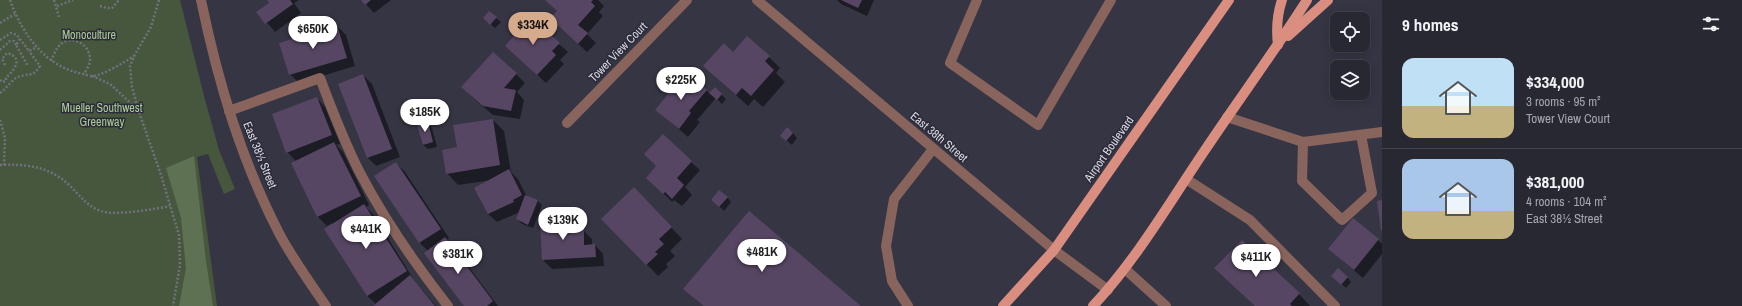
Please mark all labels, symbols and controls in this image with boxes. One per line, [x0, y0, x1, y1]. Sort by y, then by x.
pin: $334K [505, 12, 561, 46]
map controls [1330, 12, 1370, 100]
button: locate [1330, 12, 1370, 52]
text: 9 homes [1402, 13, 1459, 36]
icon: filters [1700, 13, 1722, 35]
pin: $650K [285, 16, 341, 50]
text: $334K [517, 16, 549, 33]
street label: Tower View Court [585, 18, 651, 85]
text: $650K [297, 20, 329, 37]
park label: Monoculture [62, 27, 116, 43]
button: layers [1330, 60, 1370, 100]
pin: $225K [653, 67, 709, 101]
text: $334,000 [1526, 70, 1584, 93]
text: $225K [665, 71, 697, 88]
icon: home [1434, 74, 1482, 122]
text: 3 rooms · 95 m² [1526, 93, 1601, 110]
pin: $185K [397, 99, 453, 133]
park label: Mueller Southwest Greenway [62, 100, 143, 130]
text: $185K [409, 103, 441, 120]
street label: East 38th Street [907, 108, 971, 166]
text: Tower View Court [1526, 110, 1610, 127]
street label: Airport Boulevard [1080, 113, 1138, 186]
street label: East 38½ Street [239, 119, 281, 191]
text: $381,000 [1526, 170, 1584, 193]
icon: home [1434, 175, 1482, 223]
text: 4 rooms · 104 m² [1526, 193, 1607, 210]
pin: $139K [535, 207, 591, 241]
text: East 38½ Street [1526, 210, 1602, 227]
text: $139K [547, 211, 579, 228]
pin: $441K [338, 216, 394, 250]
text: $441K [350, 220, 382, 237]
pin: $481K [734, 239, 790, 273]
pin: $381K [430, 241, 486, 275]
text: $481K [746, 243, 778, 260]
pin: $411K [1228, 244, 1284, 278]
text: $381K [442, 245, 474, 262]
text: $411K [1241, 248, 1271, 265]

